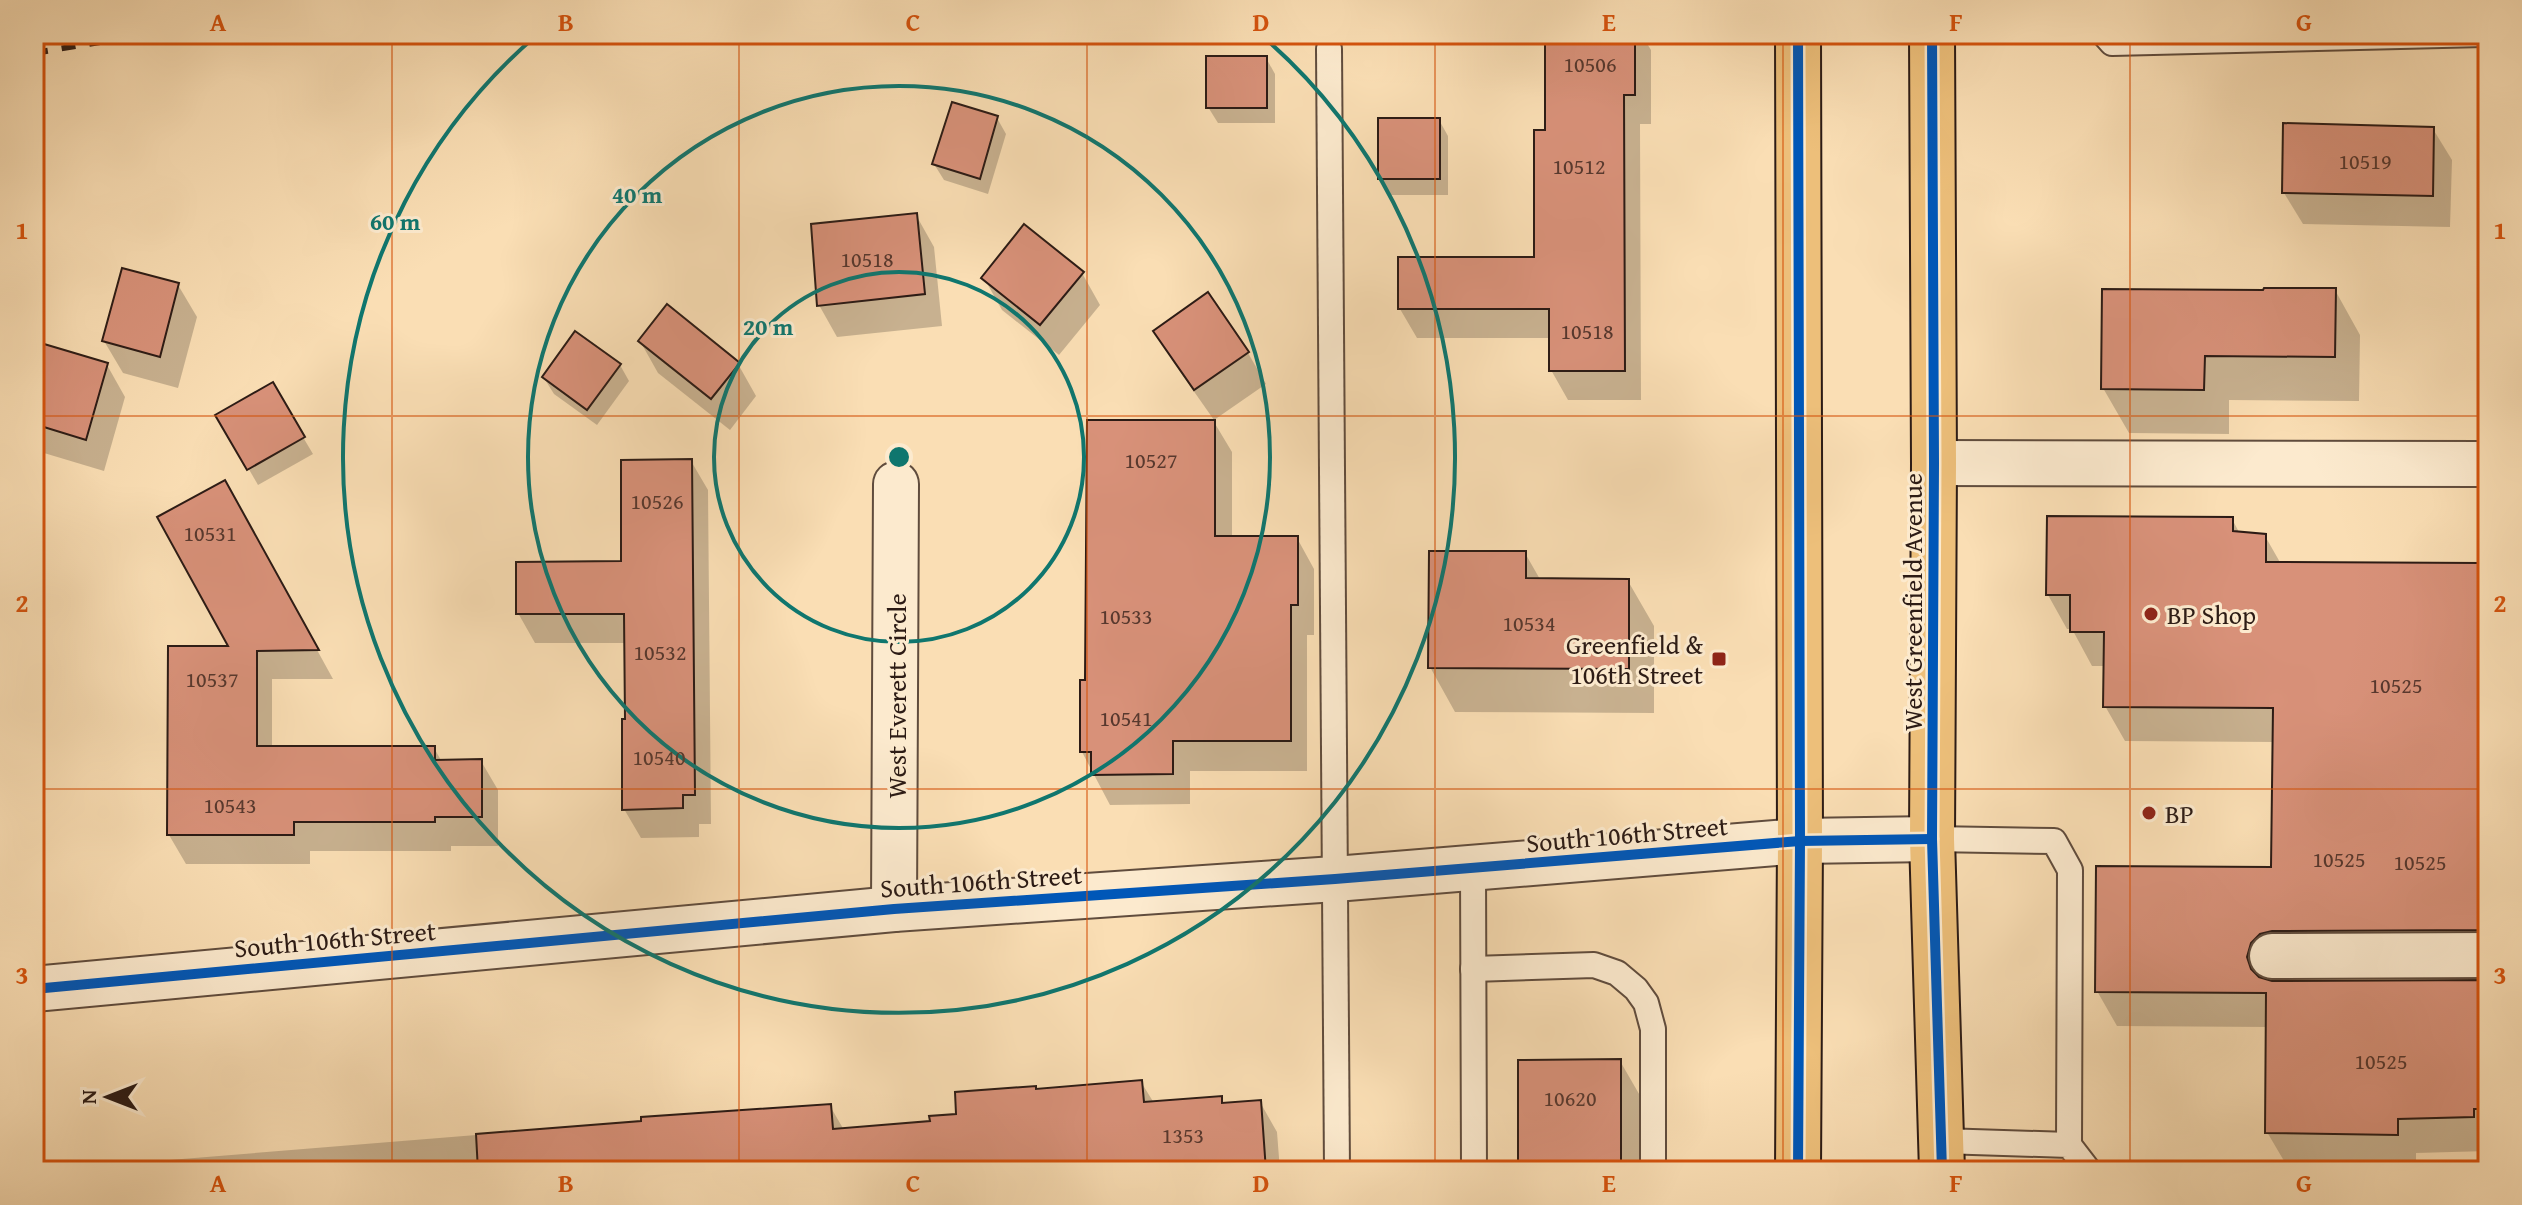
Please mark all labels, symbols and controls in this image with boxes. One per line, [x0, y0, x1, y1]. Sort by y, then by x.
text: A [210, 2, 227, 41]
text: B [558, 2, 574, 41]
text: C [906, 2, 920, 41]
text: D [1253, 2, 1269, 41]
text: E [1602, 2, 1616, 41]
text: F [1949, 2, 1963, 41]
text: G [2296, 2, 2312, 41]
house number: 10506 [1564, 48, 1616, 80]
house number: 10519 [2339, 145, 2391, 177]
house number: 10512 [1553, 150, 1605, 182]
text: 40 m [612, 177, 663, 212]
text: 60 m [370, 204, 421, 239]
text: 1 [15, 210, 29, 249]
text: 1 [2493, 210, 2507, 249]
house number: 10518 [841, 243, 893, 275]
text: 20 m [743, 309, 794, 344]
house number: 10518 [1561, 315, 1613, 347]
centre of rings [885, 443, 913, 471]
house number: 10527 [1125, 444, 1177, 476]
street label: West Greenfield Avenue [1893, 473, 1932, 731]
house number: 10526 [631, 485, 683, 517]
house number: 10531 [184, 517, 236, 549]
text: 2 [15, 583, 29, 622]
text: 2 [2493, 583, 2507, 622]
street label: West Everett Circle [877, 593, 916, 799]
place label: BP Shop [2167, 595, 2256, 634]
house number: 10533 [1100, 600, 1152, 632]
marker: BP Shop [2142, 605, 2160, 623]
house number: 10534 [1503, 607, 1555, 639]
place label: Greenfield & 106th Street [1566, 625, 1703, 694]
house number: 10532 [634, 636, 686, 668]
marker: Greenfield & 106th Street [1710, 650, 1728, 668]
house number: 10537 [186, 663, 238, 695]
house number: 10525 [2370, 669, 2422, 701]
house number: 10541 [1100, 702, 1152, 734]
house number: 10540 [633, 741, 685, 773]
house number: 10543 [204, 789, 256, 821]
place label: BP [2165, 794, 2194, 833]
marker: BP [2140, 804, 2158, 822]
street label: South 106th Street [1524, 806, 1730, 862]
house number: 10525 [2313, 843, 2365, 875]
house number: 10525 [2394, 846, 2446, 878]
street label: South 106th Street [879, 854, 1083, 908]
street label: South 106th Street [232, 911, 438, 967]
text: 3 [15, 955, 29, 994]
text: 3 [2493, 955, 2507, 994]
house number: 10525 [2355, 1045, 2407, 1077]
north arrow [68, 1057, 148, 1137]
house number: 10620 [1544, 1082, 1596, 1114]
text: N [72, 1089, 104, 1104]
house number: 1353 [1162, 1119, 1204, 1151]
text: A [210, 1163, 227, 1202]
text: B [558, 1163, 574, 1202]
text: C [906, 1163, 920, 1202]
text: D [1253, 1163, 1269, 1202]
text: E [1602, 1163, 1616, 1202]
text: F [1949, 1163, 1963, 1202]
text: G [2296, 1163, 2312, 1202]

